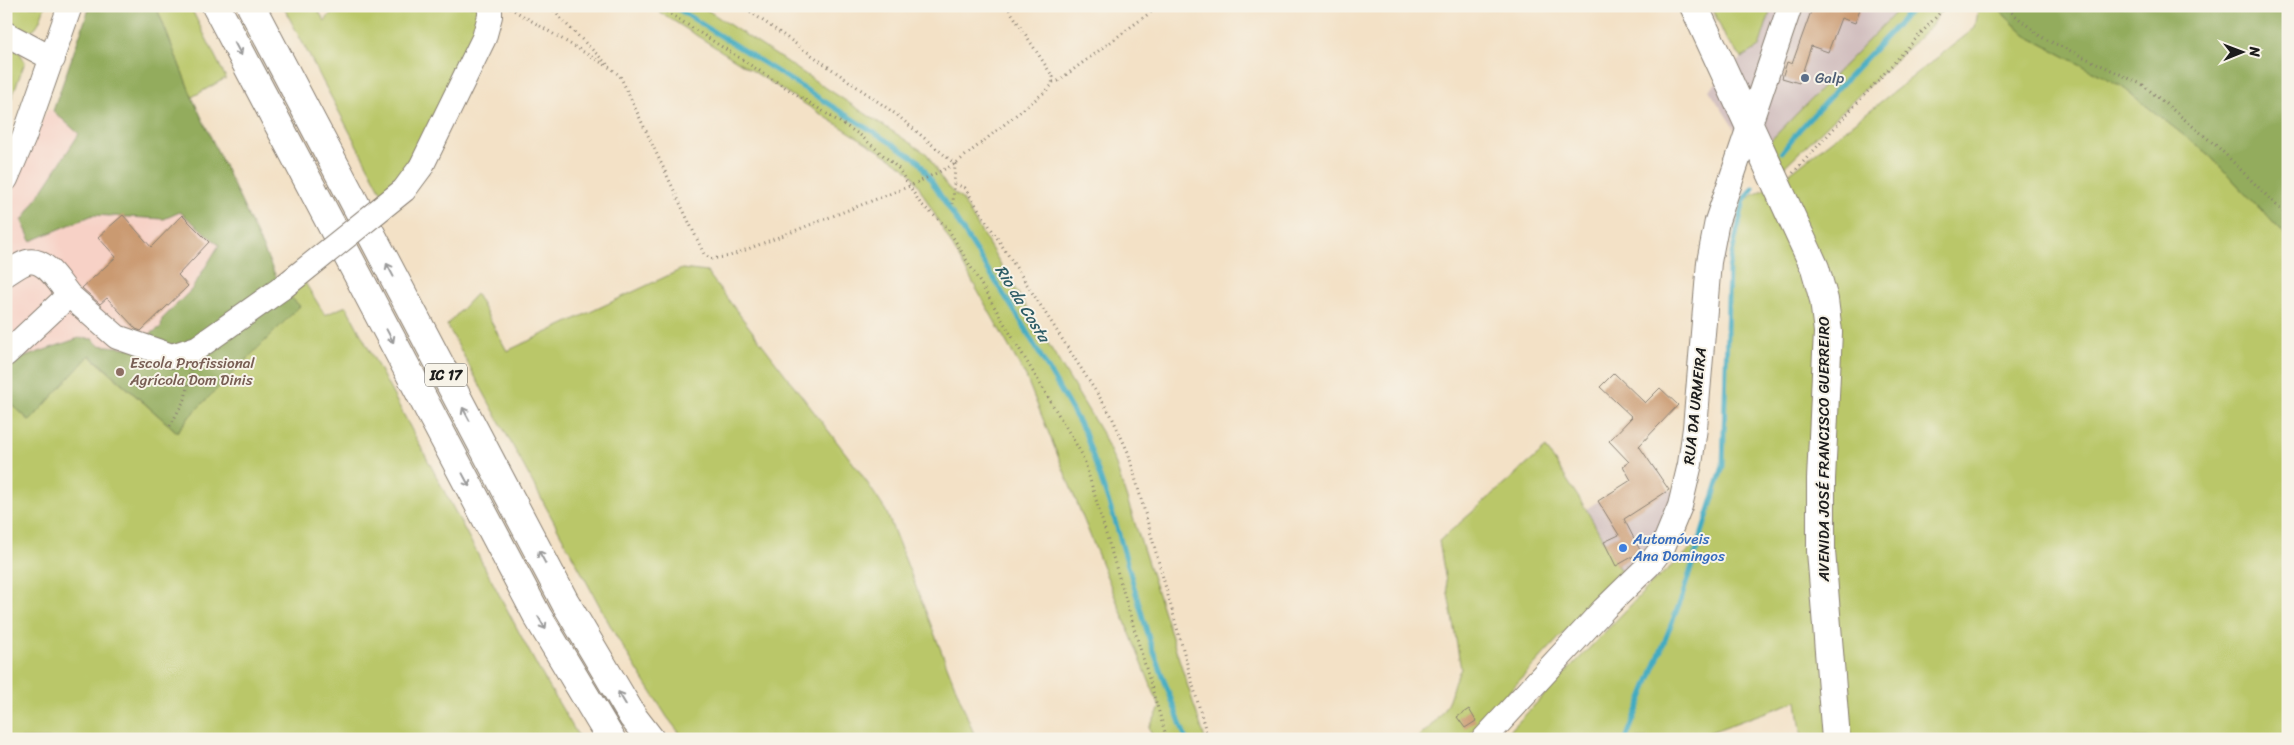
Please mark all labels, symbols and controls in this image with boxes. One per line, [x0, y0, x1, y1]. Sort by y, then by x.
north arrow [2216, 28, 2266, 78]
one-way arrow [233, 42, 243, 57]
text: N [2242, 46, 2267, 57]
place label: Galp [1815, 65, 1844, 91]
marker: Galp [1799, 72, 1811, 84]
water label: Rio da Costa [987, 259, 1059, 350]
one-way arrow [385, 263, 394, 278]
street label: AVENIDA JOSÉ FRANCISCO GUERREIRO [1811, 316, 1837, 583]
one-way arrow [386, 328, 395, 343]
street label: RUA DA URMEIRA [1676, 346, 1714, 466]
place label: Escola Profissional Agrícola Dom Dinis [129, 350, 255, 393]
road number: IC 17 [425, 364, 467, 386]
marker: Escola Profissional Agrícola Dom Dinis [114, 366, 126, 378]
one-way arrow [461, 406, 471, 421]
one-way arrow [462, 472, 471, 487]
place label: Automóveis Ana Domingos [1632, 526, 1725, 569]
marker: Automóveis Ana Domingos [1617, 542, 1629, 554]
one-way arrow [537, 550, 547, 565]
one-way arrow [537, 616, 547, 631]
one-way arrow [617, 692, 627, 706]

